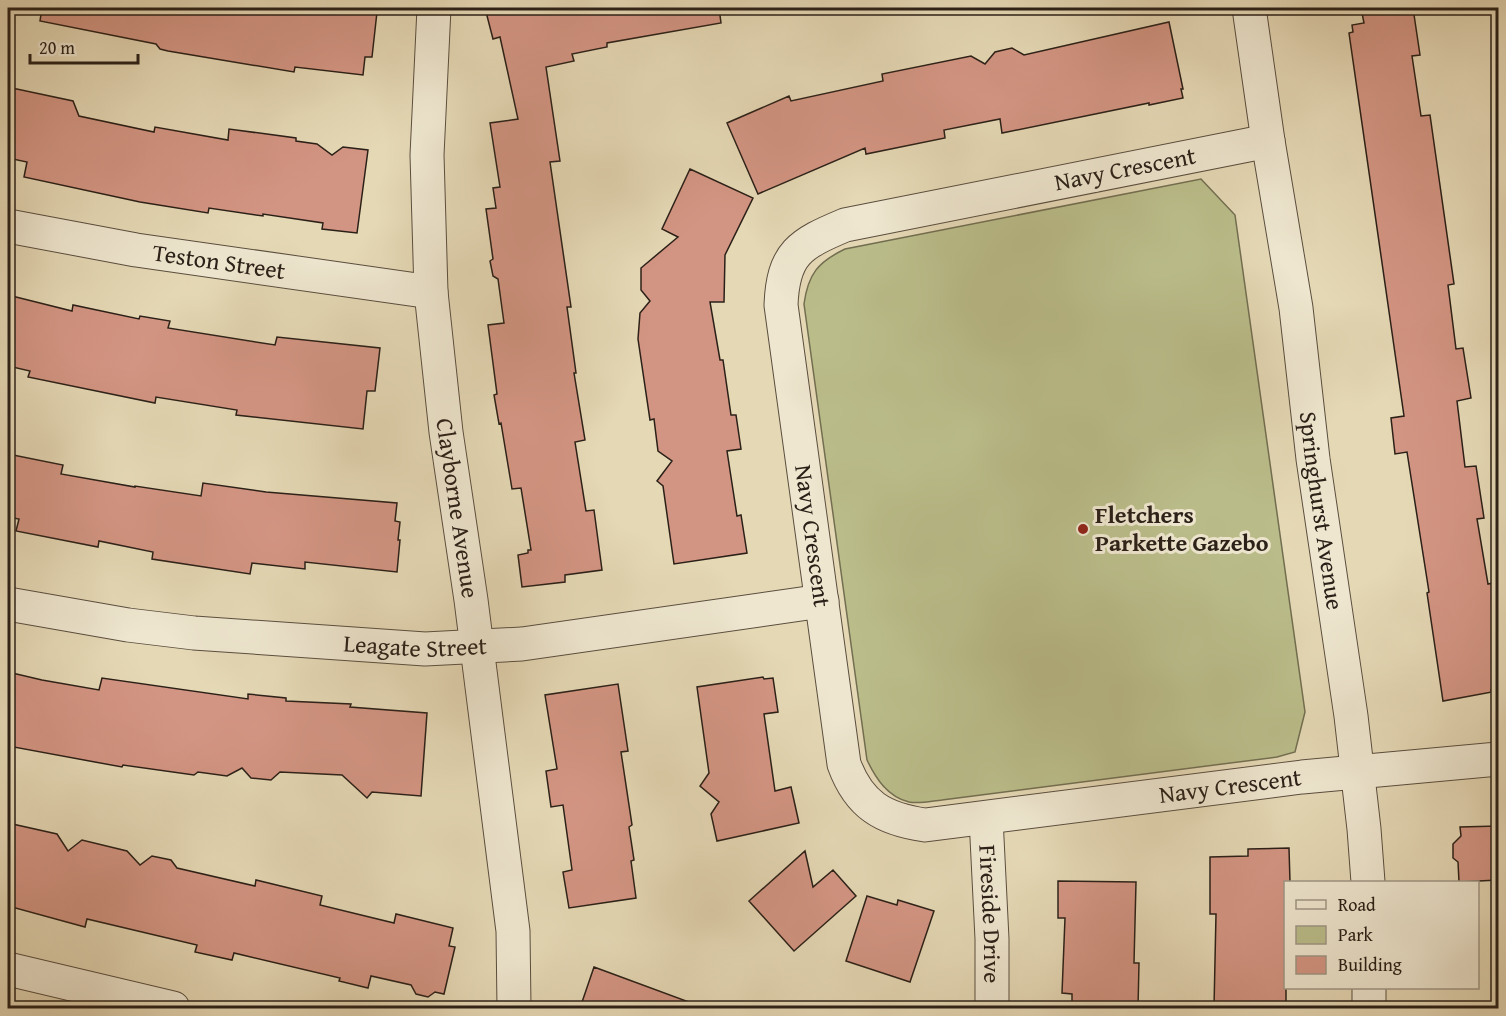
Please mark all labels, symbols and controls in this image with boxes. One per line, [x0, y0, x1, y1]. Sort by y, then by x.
scale bar [30, 27, 138, 65]
text: 20 m [39, 34, 75, 61]
street label: Navy Crescent [1051, 138, 1199, 199]
street label: Teston Street [150, 235, 288, 288]
street label: Springhurst Avenue [1291, 410, 1353, 612]
street label: Clayborne Avenue [428, 416, 488, 600]
street label: Navy Crescent [786, 462, 840, 610]
place label: Fletchers Parkette Gazebo [1095, 497, 1269, 560]
marker: Fletchers Parkette Gazebo [1076, 522, 1090, 536]
street label: Leagate Street [342, 625, 488, 666]
street label: Navy Crescent [1157, 759, 1304, 812]
street label: Fireside Drive [970, 844, 1010, 983]
legend [1284, 881, 1479, 989]
text: Road [1338, 891, 1376, 918]
text: Park [1338, 921, 1374, 948]
text: Building [1338, 951, 1402, 978]

